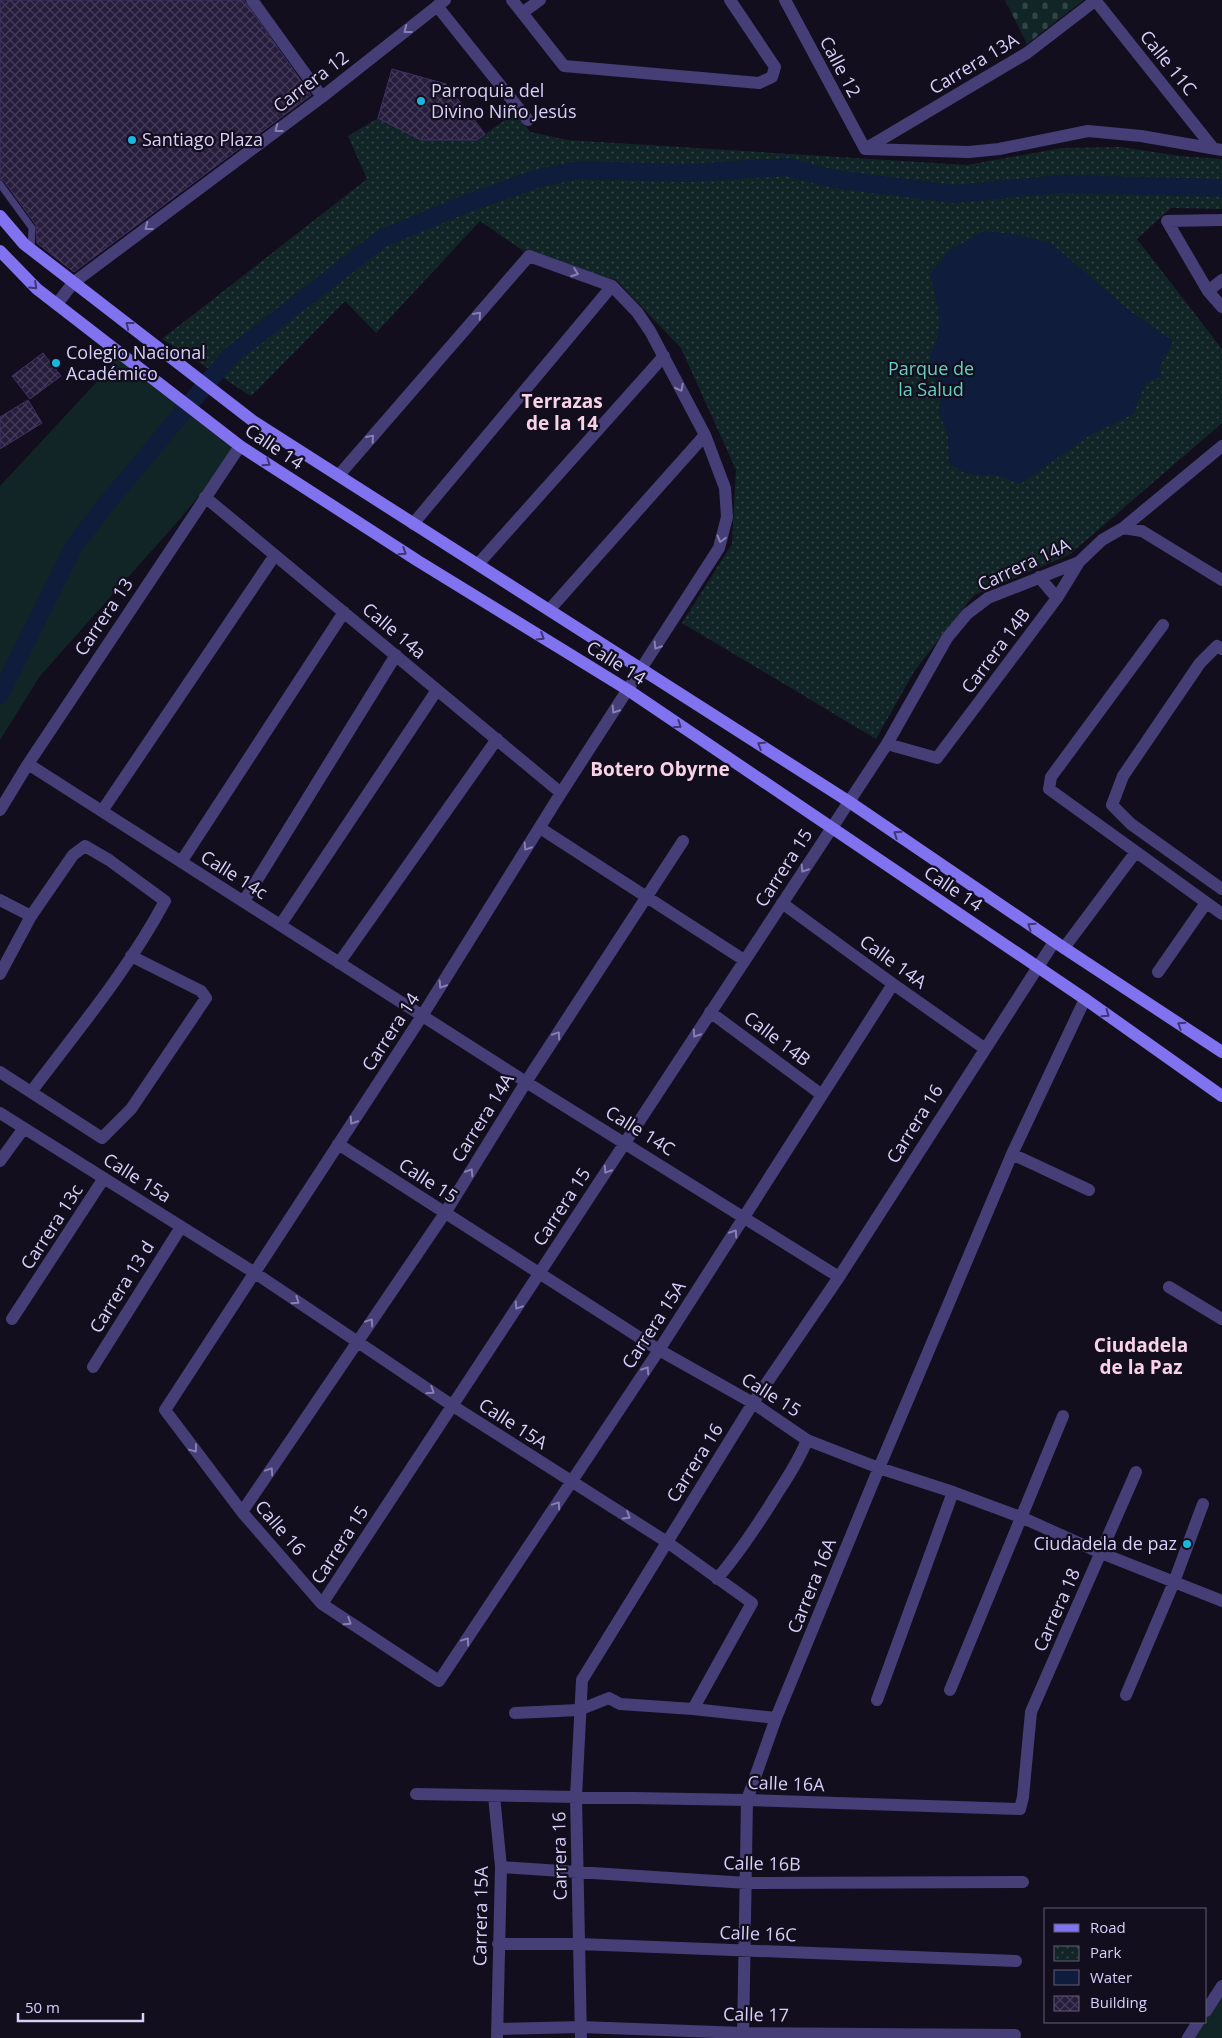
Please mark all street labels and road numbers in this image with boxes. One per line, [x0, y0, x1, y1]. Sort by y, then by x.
street label: Calle 11C [1135, 25, 1202, 100]
street label: Carrera 13A [924, 27, 1023, 99]
street label: Calle 12 [815, 32, 867, 101]
street label: Carrera 12 [268, 45, 353, 117]
street label: Calle 14 [241, 418, 309, 475]
street label: Carrera 14A [973, 532, 1075, 596]
street label: Carrera 13 [68, 573, 138, 660]
street label: Calle 14a [358, 597, 431, 664]
street label: Carrera 14B [955, 603, 1035, 698]
street label: Calle 14 [582, 635, 651, 690]
street label: Carrera 15 [749, 824, 817, 911]
street label: Calle 14c [197, 844, 273, 904]
street label: Calle 14 [920, 860, 988, 917]
street label: Calle 14A [855, 929, 932, 994]
street label: Carrera 14 [356, 988, 424, 1075]
street label: Calle 14B [739, 1005, 816, 1071]
street label: Carrera 14A [445, 1068, 519, 1166]
street label: Carrera 16 [880, 1079, 948, 1167]
street label: Calle 14C [601, 1100, 680, 1161]
street label: Calle 15a [99, 1147, 176, 1207]
street label: Calle 15 [394, 1152, 463, 1208]
street label: Carrera 15 [527, 1163, 595, 1250]
street label: Carrera 13c [15, 1179, 88, 1274]
street label: Carrera 13 d [83, 1236, 159, 1337]
street label: Carrera 15A [616, 1275, 691, 1373]
street label: Calle 15 [737, 1367, 806, 1422]
street label: Calle 15A [475, 1392, 553, 1455]
street label: Carrera 16 [660, 1418, 728, 1506]
street label: Calle 16 [250, 1495, 311, 1560]
street label: Carrera 15 [305, 1501, 373, 1588]
street label: Carrera 16A [781, 1534, 841, 1637]
street label: Carrera 18 [1027, 1564, 1085, 1655]
street label: Calle 16A [747, 1770, 826, 1796]
street label: Carrera 16 [546, 1811, 572, 1901]
street label: Calle 16B [723, 1850, 801, 1876]
street label: Carrera 15A [467, 1865, 493, 1966]
street label: Calle 16C [719, 1920, 797, 1946]
street label: Calle 17 [723, 2001, 789, 2027]

